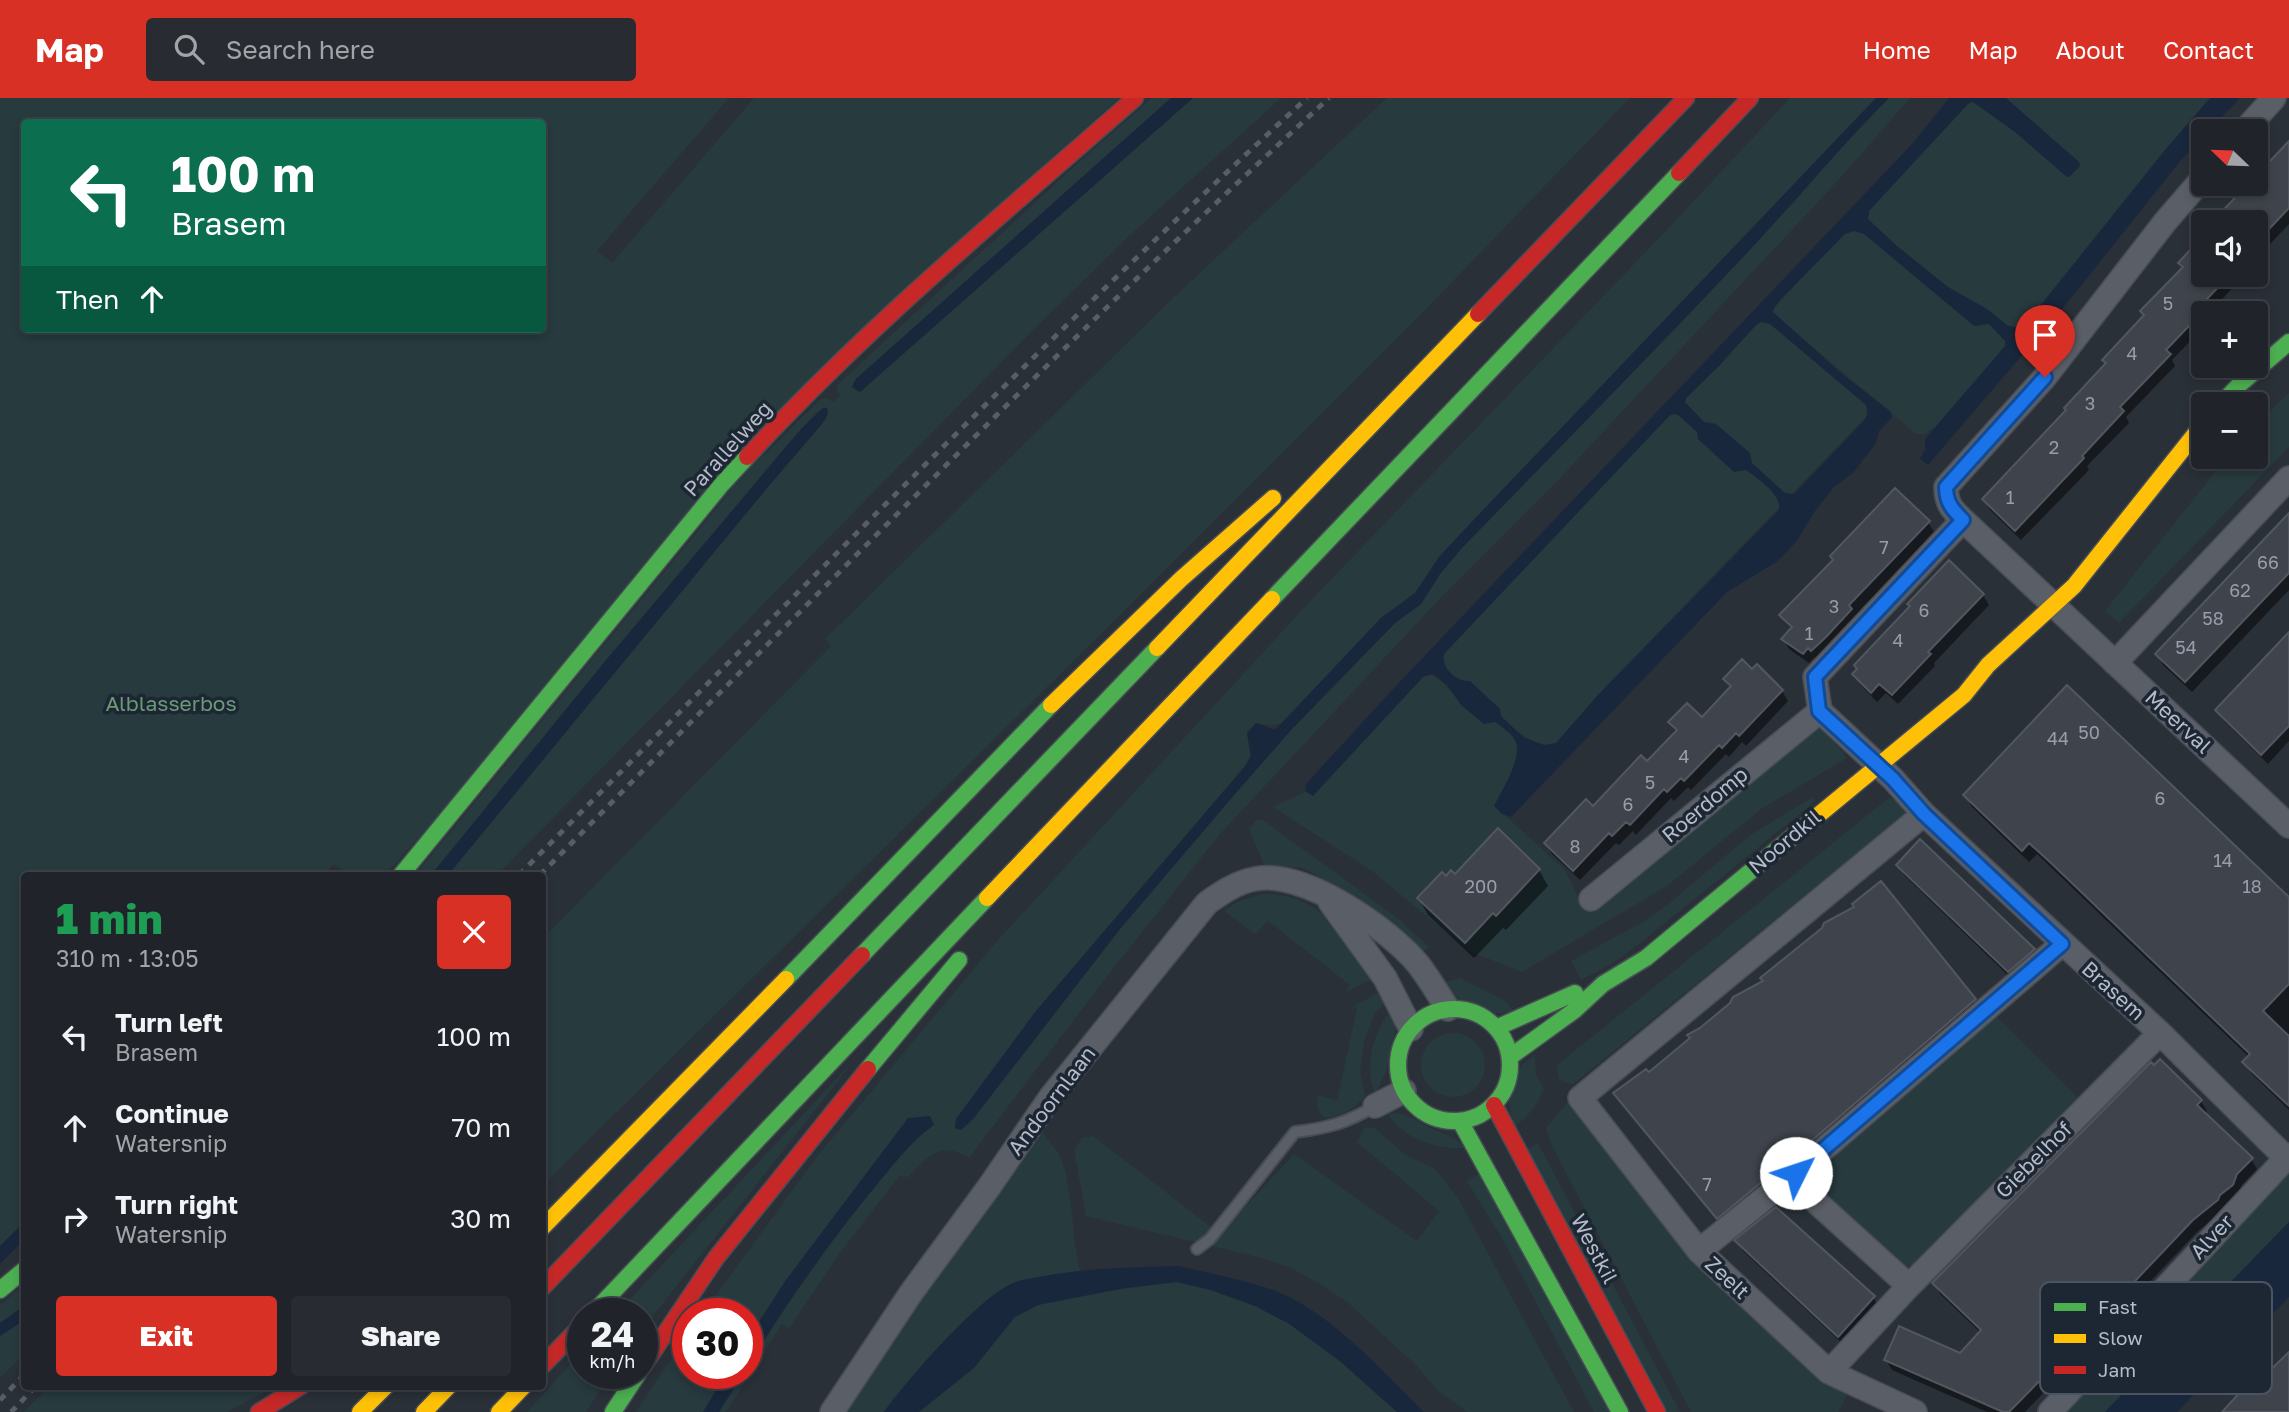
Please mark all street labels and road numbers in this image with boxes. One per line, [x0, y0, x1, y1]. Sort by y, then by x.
street label: Parallelweg [678, 395, 777, 501]
street label: Meerval [2140, 684, 2217, 758]
street label: Roerdomp [1656, 761, 1752, 848]
street label: Noordkil [1743, 804, 1826, 879]
street label: Brasem [2077, 955, 2151, 1025]
street label: Andoornlaan [1002, 1041, 1101, 1160]
street label: Giebelhof [1990, 1115, 2077, 1203]
street label: Westkil [1566, 1209, 1624, 1288]
street label: Alver [2184, 1209, 2238, 1264]
street label: Zeelt [1700, 1250, 1755, 1304]

